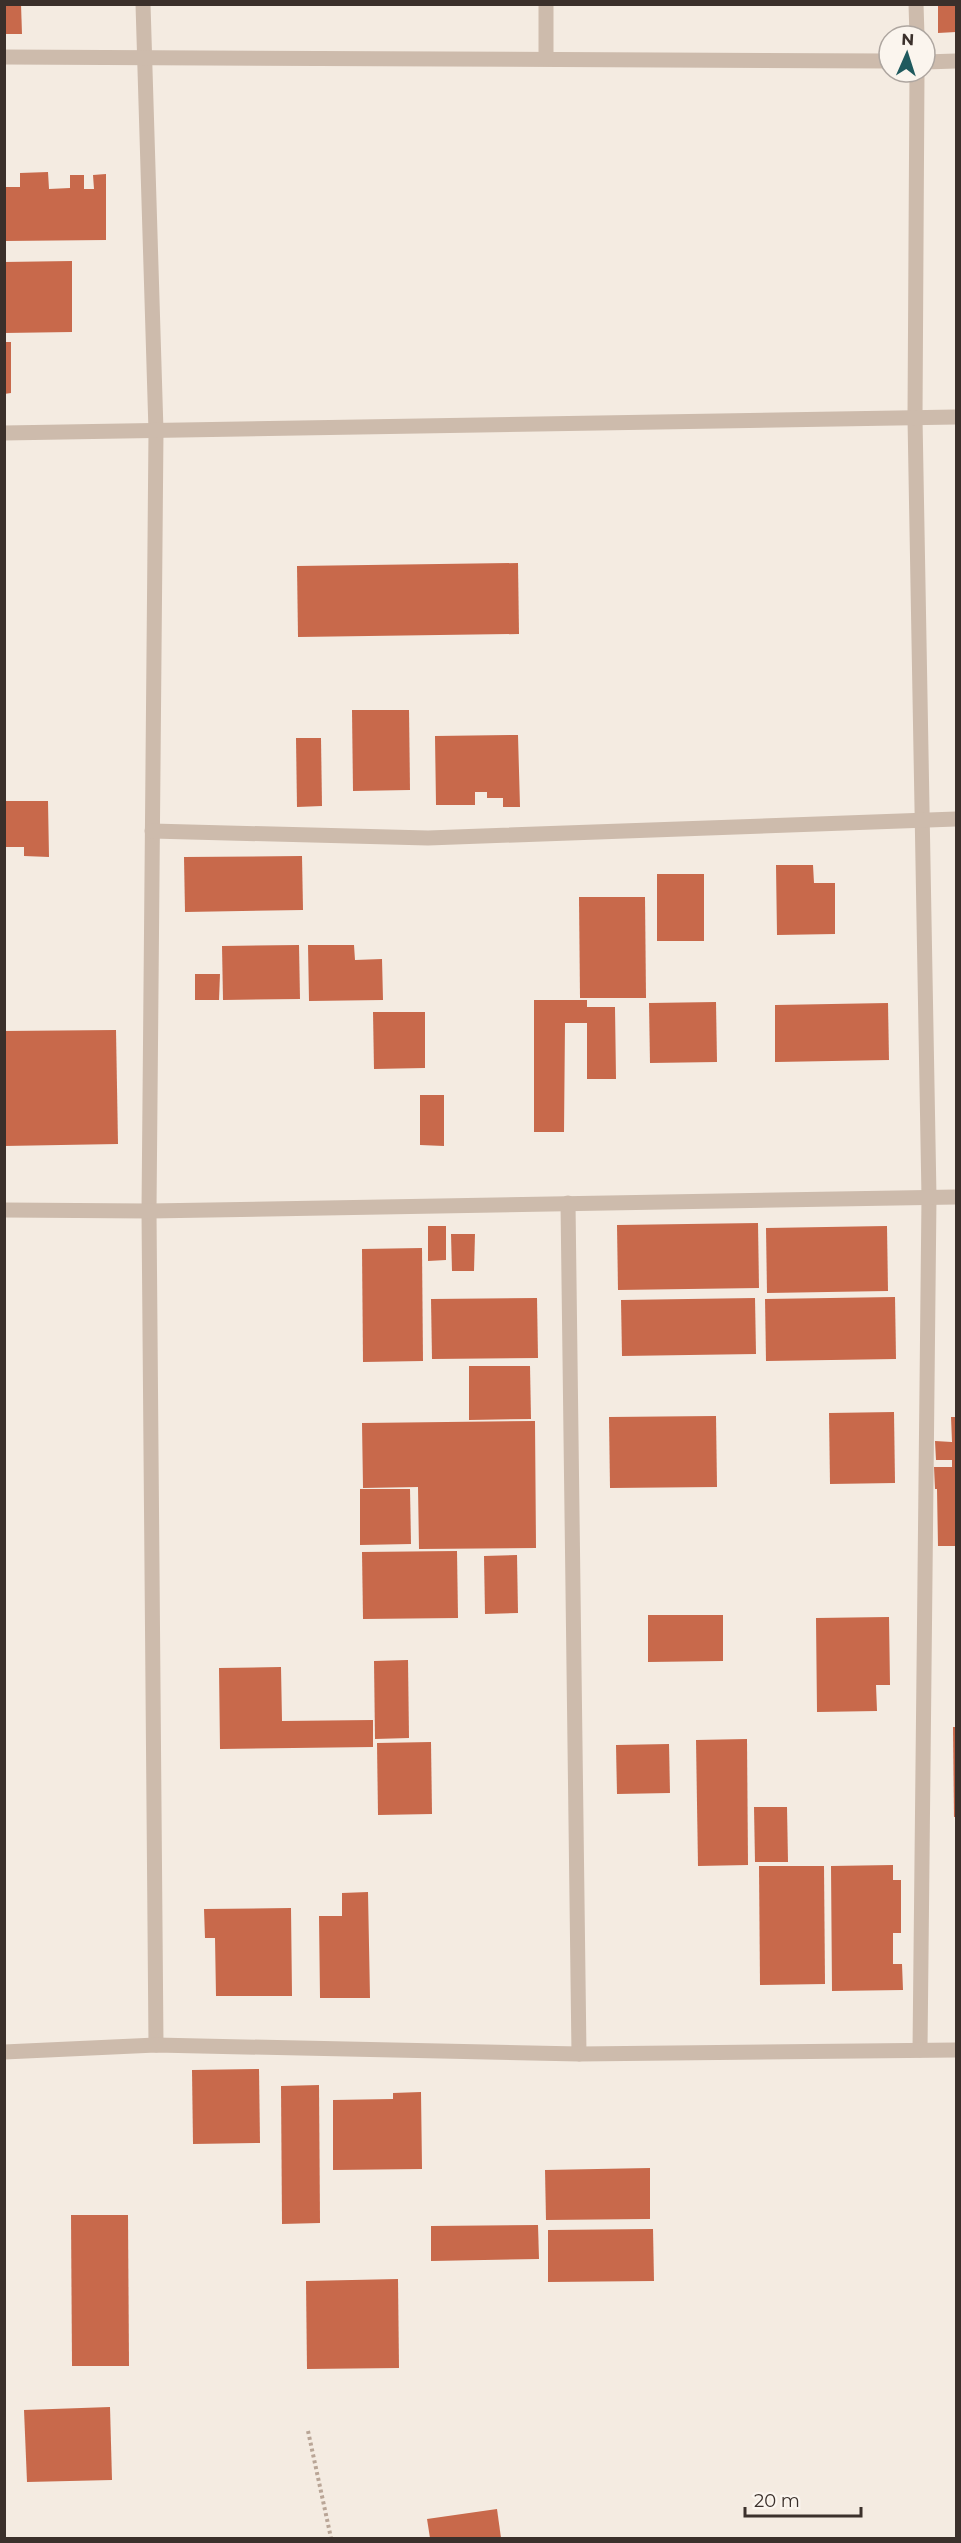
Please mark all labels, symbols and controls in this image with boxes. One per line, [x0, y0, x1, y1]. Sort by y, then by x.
north arrow [877, 24, 937, 84]
text: N [901, 30, 915, 49]
scale bar [745, 2480, 860, 2518]
text: 20 m [754, 2490, 800, 2512]

